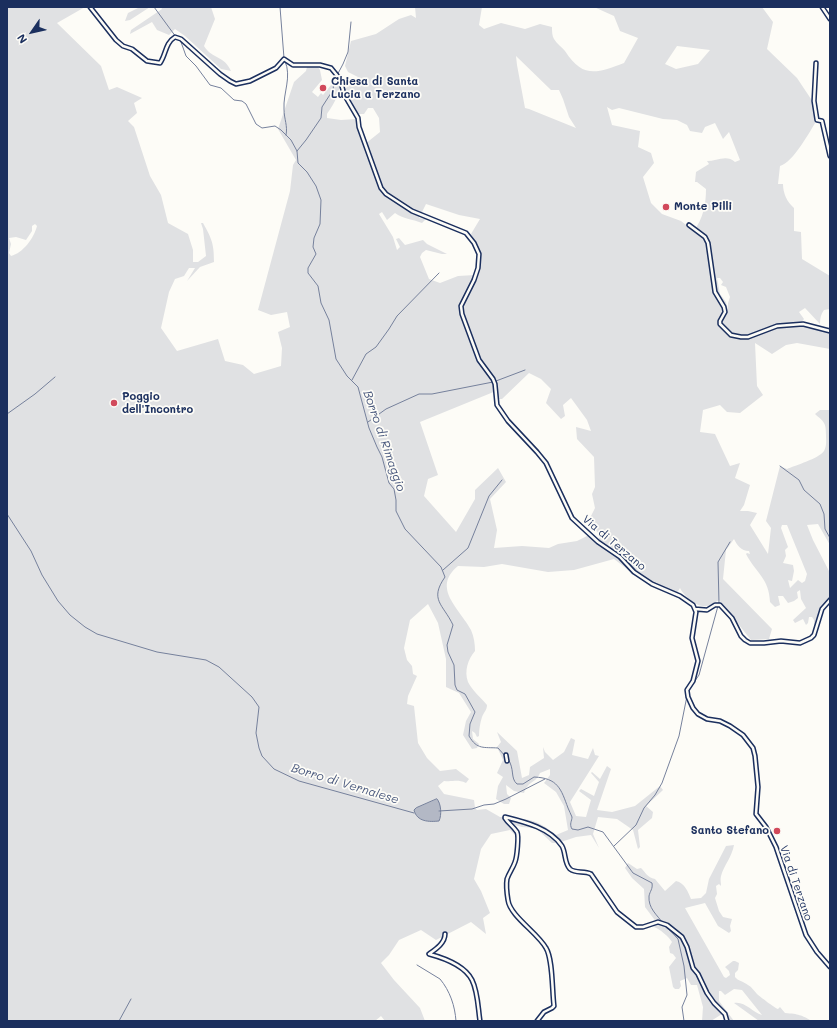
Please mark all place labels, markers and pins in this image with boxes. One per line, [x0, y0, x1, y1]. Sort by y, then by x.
place label: Chiesa di Santa Lucia a Terzano [331, 75, 420, 101]
marker: Chiesa di Santa Lucia a Terzano [318, 83, 328, 93]
place label: Monte Pilli [674, 200, 732, 214]
marker: Monte Pilli [661, 202, 671, 212]
place label: Poggio dell'Incontro [122, 390, 193, 416]
marker: Poggio dell'Incontro [109, 398, 119, 408]
place label: Santo Stefano [691, 824, 769, 838]
marker: Santo Stefano [772, 826, 782, 836]

